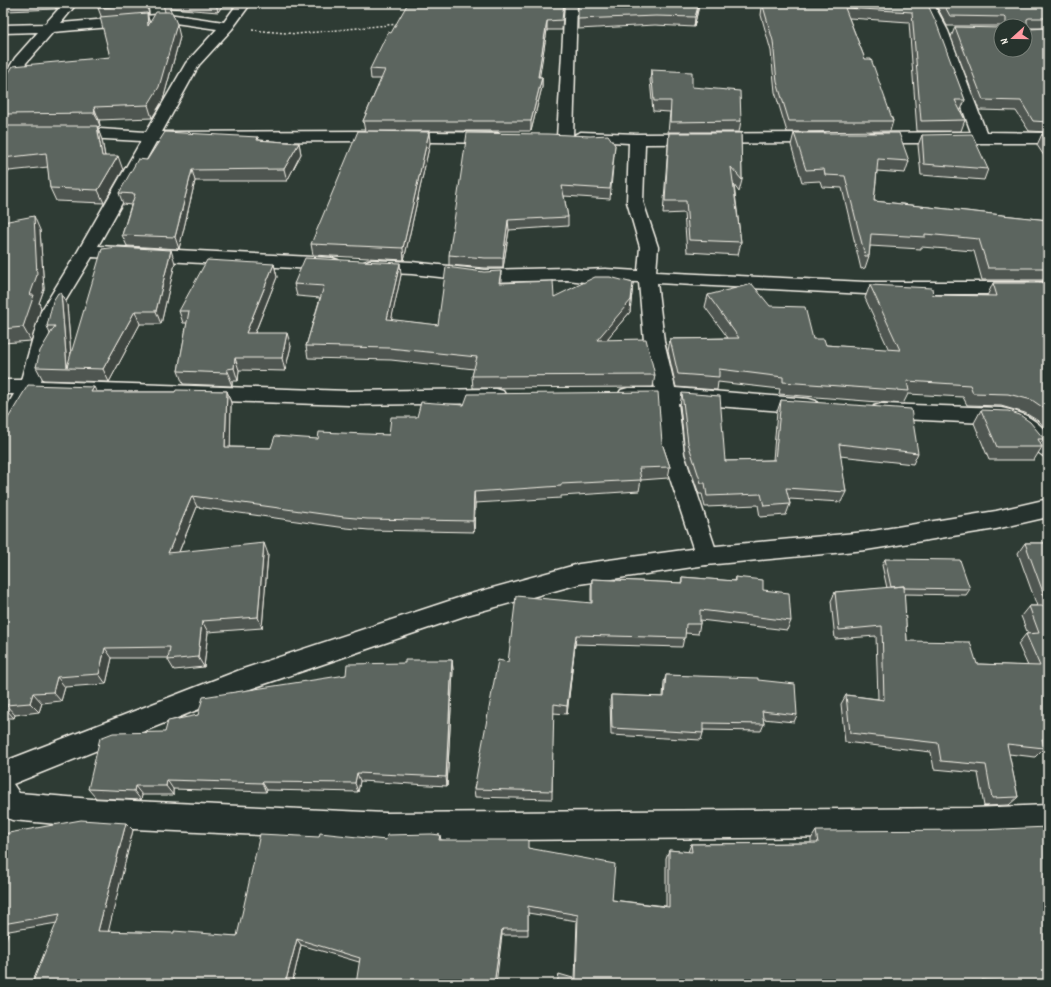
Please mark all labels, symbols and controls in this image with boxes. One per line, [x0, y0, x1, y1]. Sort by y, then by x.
north arrow [993, 18, 1033, 58]
text: N [997, 35, 1014, 46]

